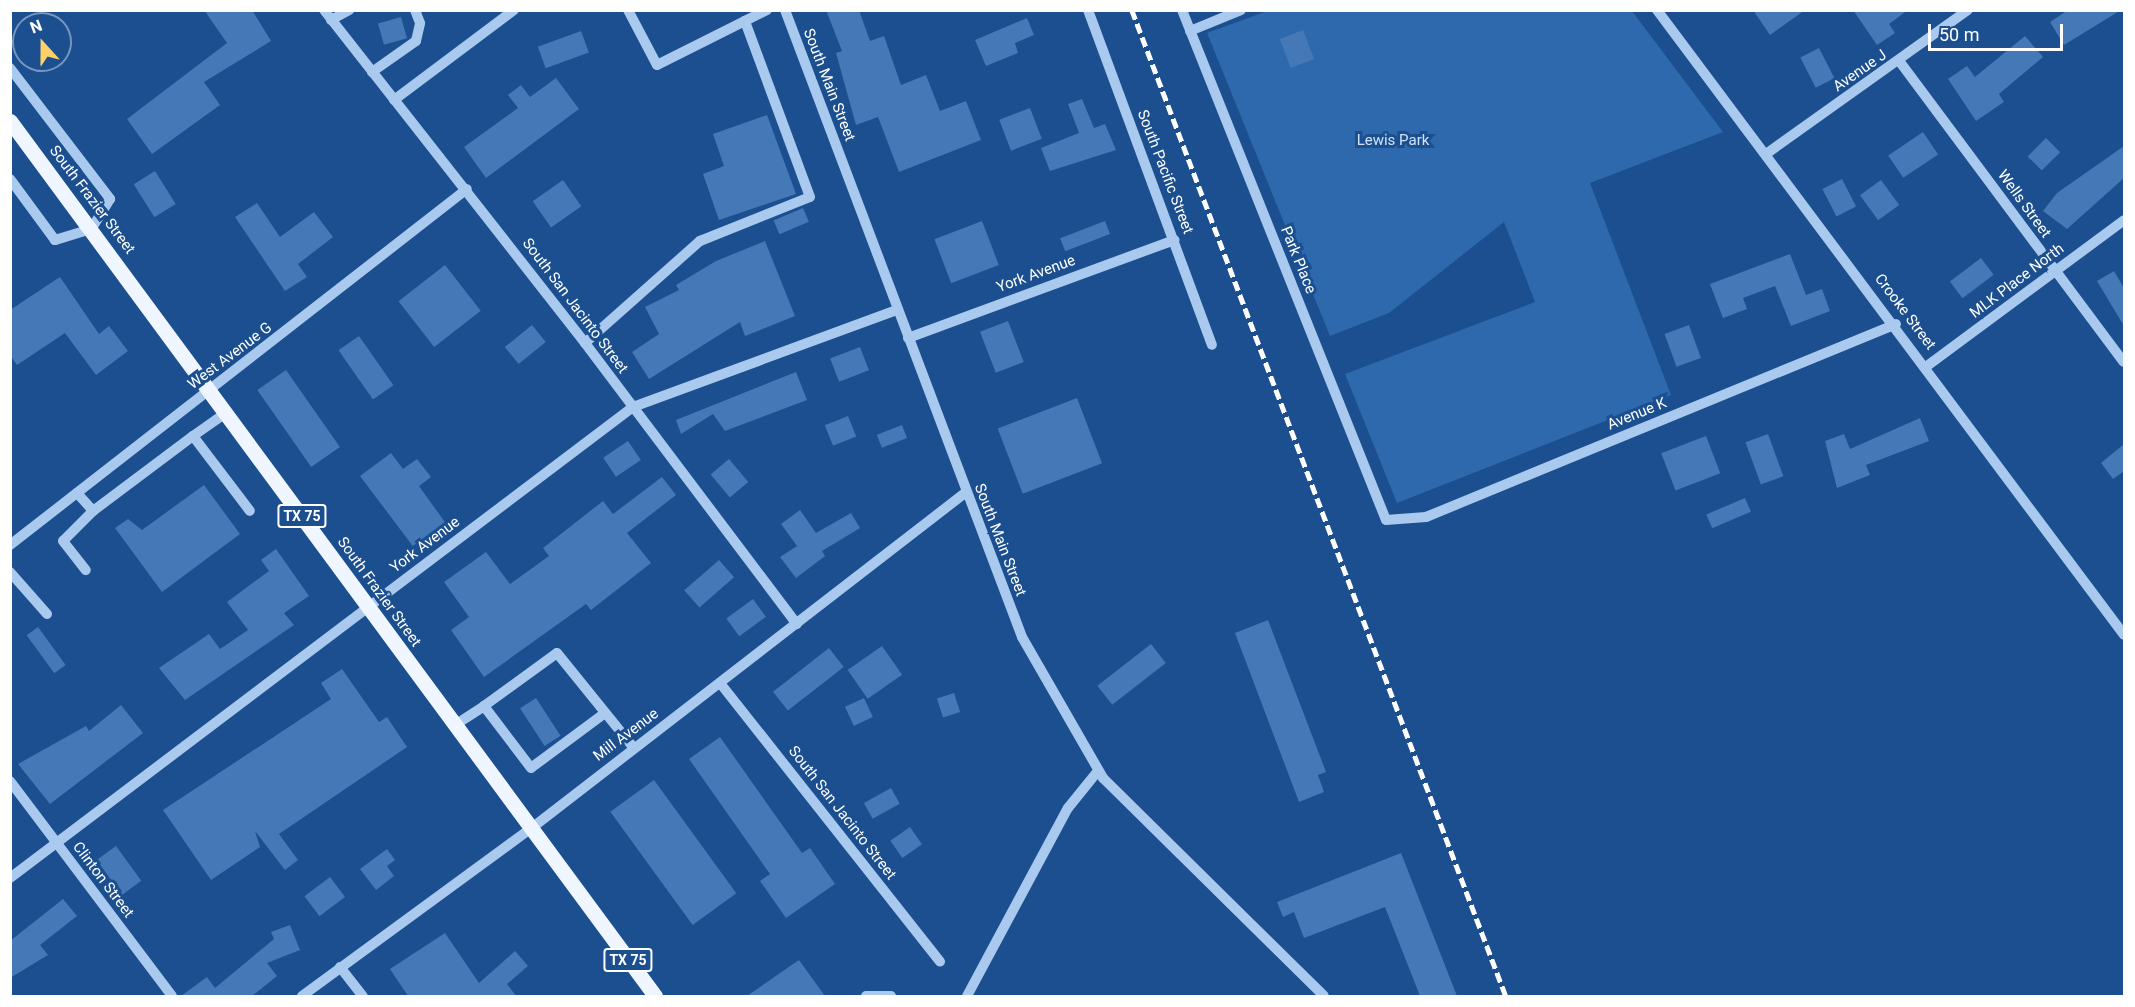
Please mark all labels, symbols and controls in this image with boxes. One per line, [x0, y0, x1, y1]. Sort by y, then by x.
north arrow [12, 12, 72, 72]
scale bar [1931, 12, 2066, 50]
text: N [27, 16, 45, 37]
text: 50 m [1939, 24, 1979, 45]
street label: South Main Street [799, 26, 859, 144]
street label: Avenue J [1830, 46, 1890, 96]
street label: South Pacific Street [1133, 108, 1197, 236]
park label: Lewis Park [1357, 132, 1429, 150]
street label: South Frazier Street [45, 142, 139, 258]
street label: Wells Street [1993, 167, 2055, 241]
street label: Park Place [1276, 224, 1320, 296]
street label: South San Jacinto Street [518, 235, 632, 377]
street label: MLK Place North [1966, 240, 2068, 322]
street label: York Avenue [994, 251, 1078, 297]
street label: Crooke Street [1871, 270, 1939, 354]
street label: West Avenue G [184, 319, 276, 393]
street label: Avenue K [1605, 394, 1669, 434]
street label: South Main Street [970, 481, 1030, 599]
road number: TX 75 [276, 505, 328, 527]
street label: York Avenue [387, 513, 463, 577]
street label: South Frazier Street [333, 534, 425, 650]
street label: Mill Avenue [590, 705, 662, 765]
street label: South San Jacinto Street [784, 743, 900, 883]
street label: Clinton Street [69, 839, 137, 921]
road number: TX 75 [602, 949, 654, 971]

